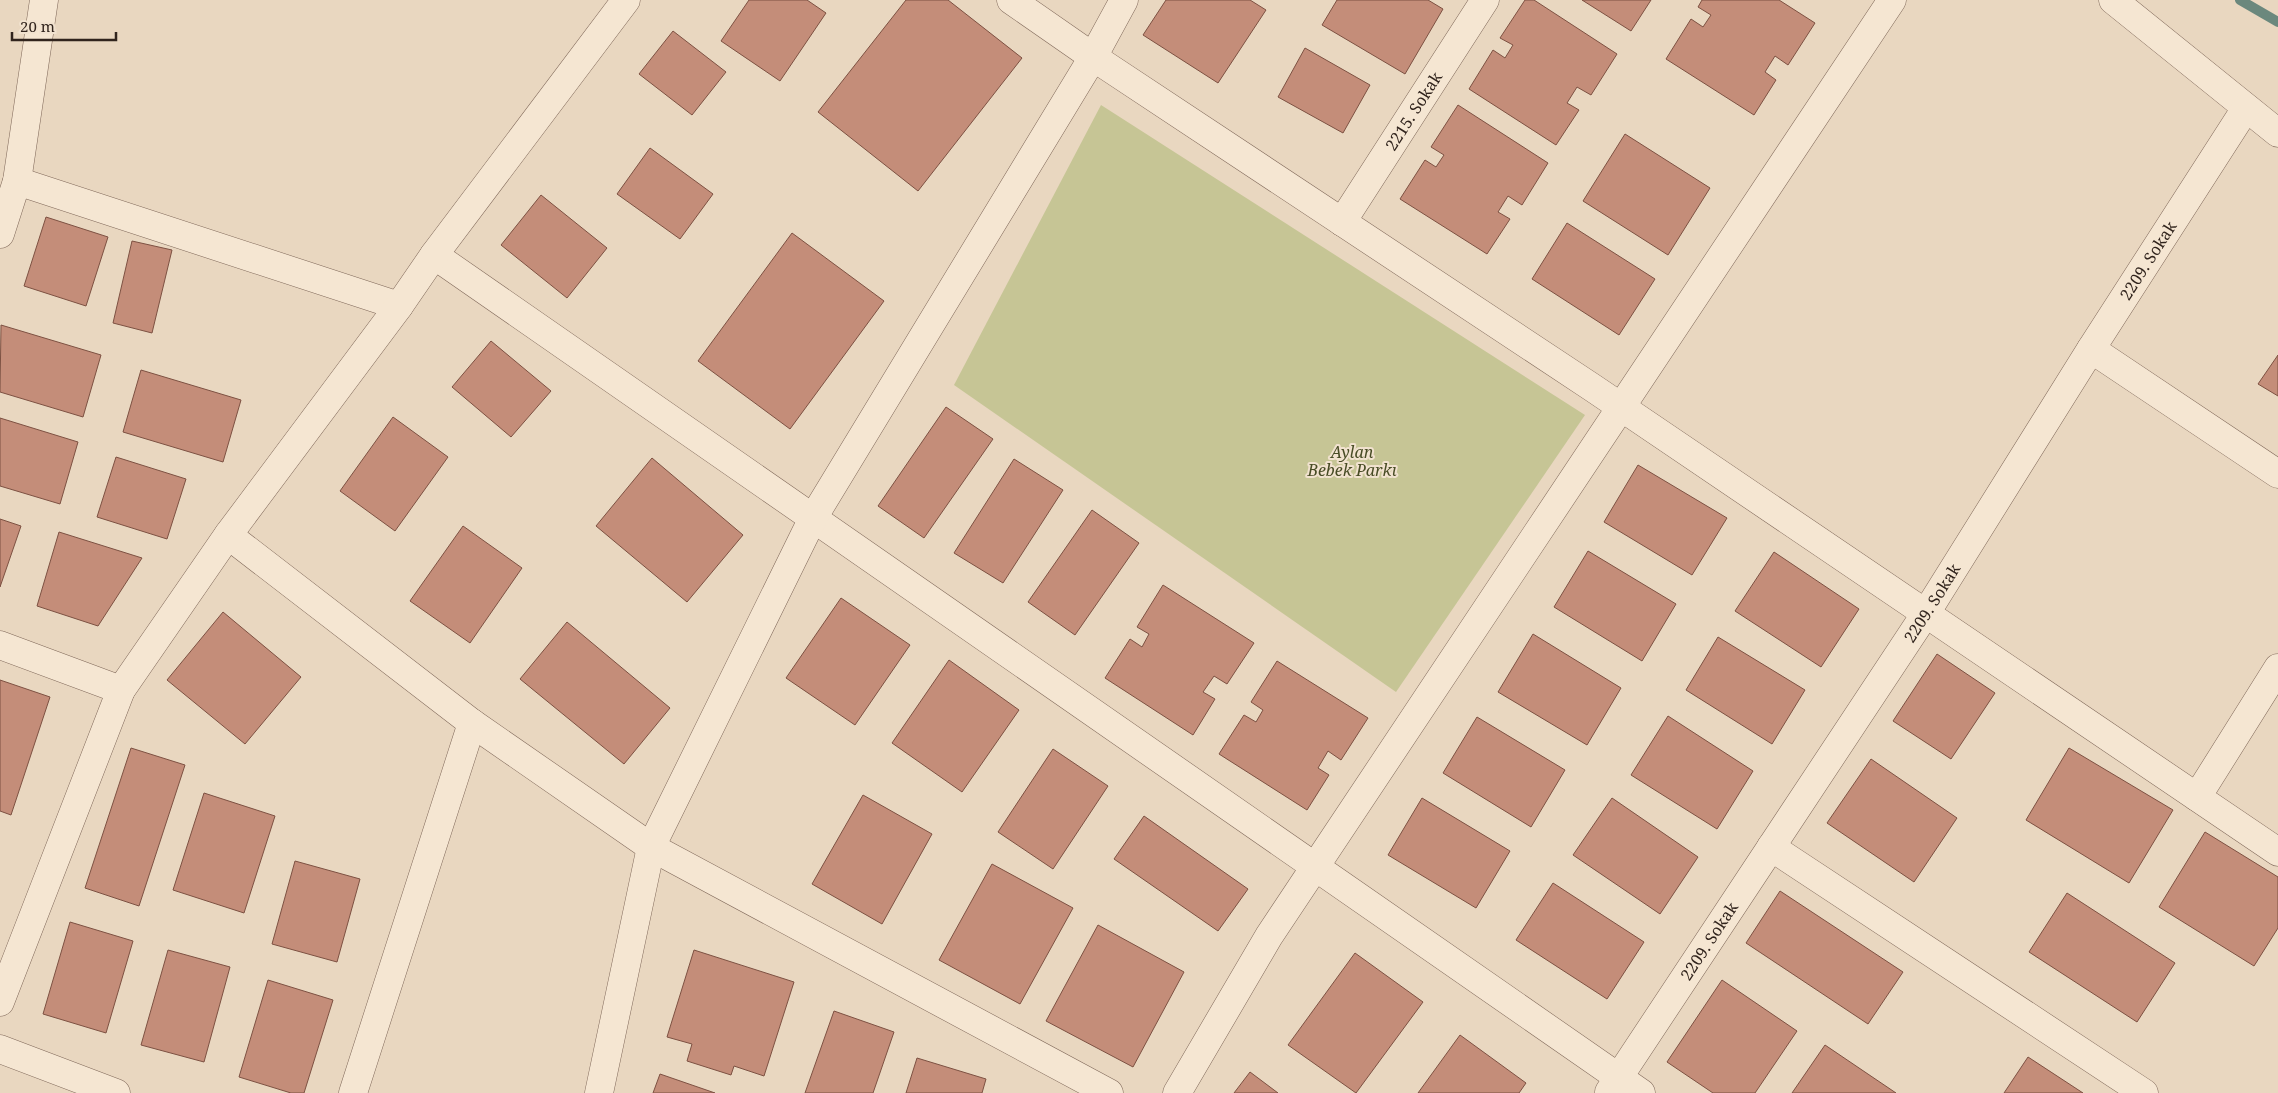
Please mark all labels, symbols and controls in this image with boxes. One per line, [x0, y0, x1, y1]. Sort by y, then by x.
scale bar [12, 10, 116, 42]
text: 20 m [20, 16, 55, 36]
street label: 2215. Sokak [1380, 67, 1447, 155]
street label: 2209. Sokak [2114, 216, 2182, 304]
park label: Aylan Bebek Parkı [1306, 441, 1397, 481]
street label: 2209. Sokak [1898, 559, 1966, 647]
street label: 2209. Sokak [1675, 897, 1743, 985]

